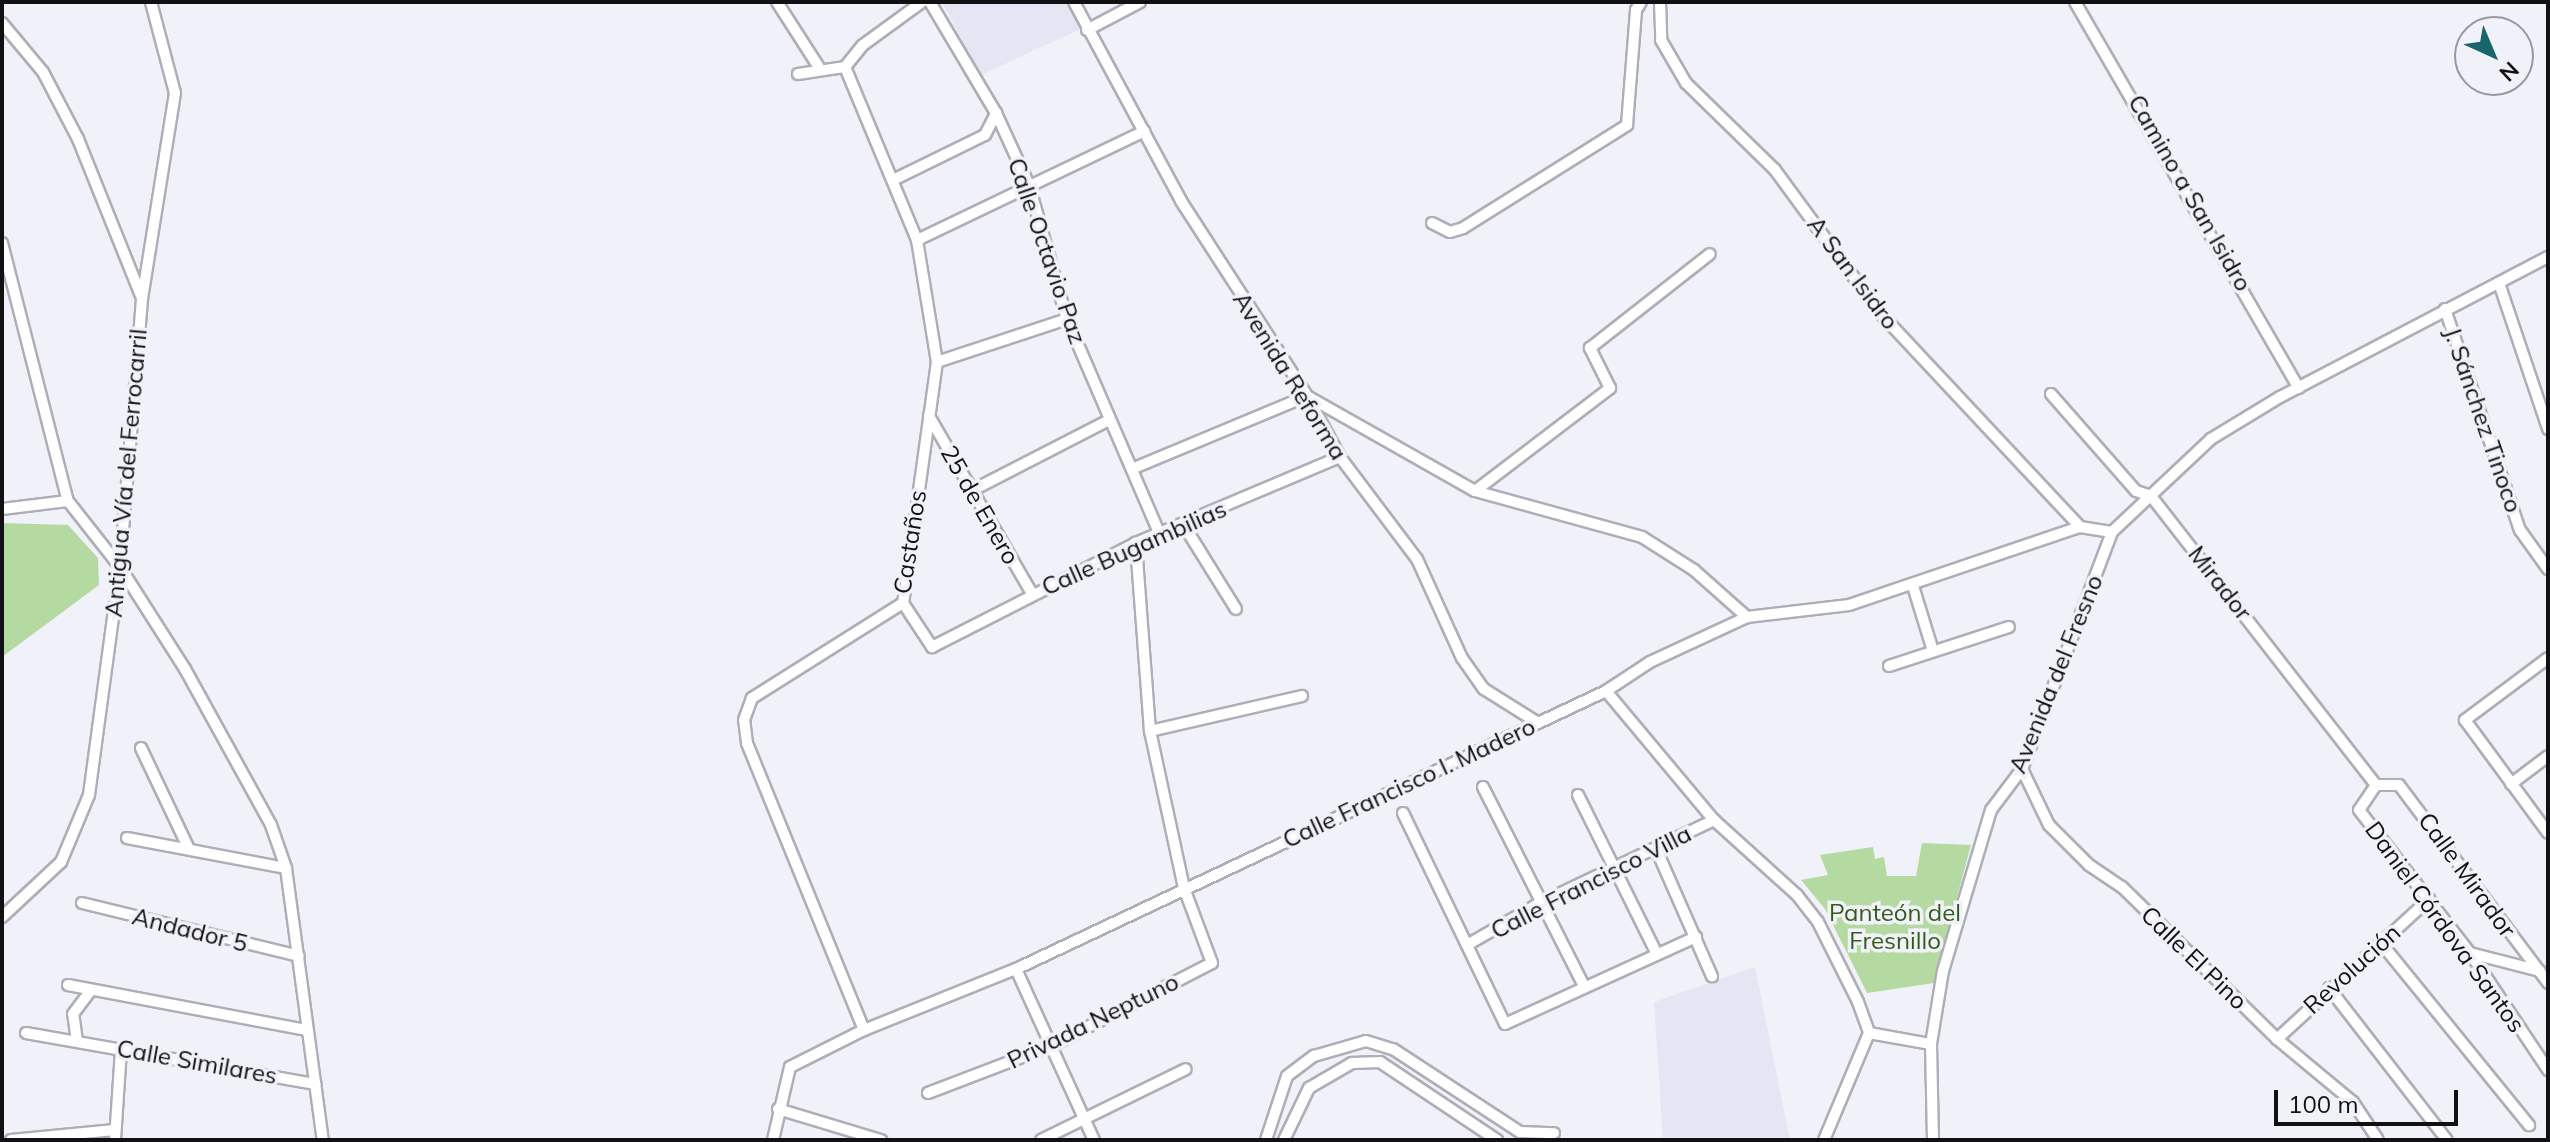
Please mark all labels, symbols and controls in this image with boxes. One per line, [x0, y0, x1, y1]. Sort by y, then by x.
north arrow [2454, 16, 2534, 96]
text: N [2494, 56, 2525, 88]
street label: Camino a San Isidro [2122, 90, 2258, 296]
street label: Calle Octavio Paz [1002, 154, 1092, 348]
street label: A San Isidro [1801, 211, 1905, 335]
street label: Avenida Reforma [1227, 287, 1353, 465]
street label: J. Sánchez Tinoco [2438, 324, 2528, 516]
street label: Antigua Vía del Ferrocarril [99, 328, 153, 618]
street label: 25 de Enero [934, 441, 1026, 569]
street label: Castaños [888, 488, 932, 596]
street label: Calle Bugambilias [1037, 494, 1231, 602]
street label: Mirador [2182, 540, 2258, 626]
street label: Avenida del Fresno [2003, 571, 2109, 777]
street label: Calle Francisco I. Madero [1278, 712, 1540, 854]
street label: Calle Mirador [2412, 807, 2522, 943]
street label: Daniel Córdova Santos [2359, 816, 2531, 1038]
street label: Calle Francisco Villa [1486, 819, 1696, 945]
park label: Panteón del Fresnillo [1829, 899, 1961, 955]
street label: Calle El Pino [2135, 900, 2253, 1016]
street label: Andador 5 [129, 902, 251, 958]
street label: Revolución [2298, 918, 2406, 1020]
street label: Privada Neptuno [1003, 967, 1183, 1075]
street label: Calle Similares [115, 1034, 279, 1090]
scale bar [2278, 1074, 2462, 1124]
text: 100 m [2288, 1089, 2359, 1119]

